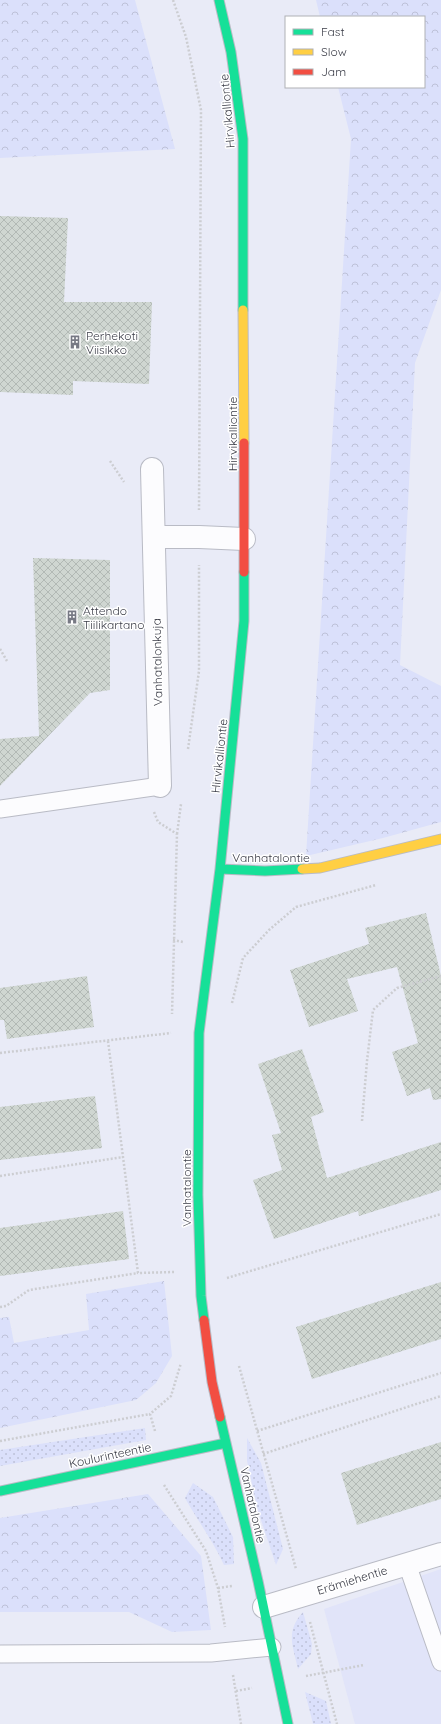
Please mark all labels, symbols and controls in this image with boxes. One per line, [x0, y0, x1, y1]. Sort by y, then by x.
legend [285, 16, 425, 88]
text: Fast [321, 24, 345, 39]
text: Slow [321, 44, 347, 59]
text: Jam [321, 64, 346, 79]
street label: Hirvikalliontie [216, 73, 238, 149]
place label: Perhekoti Viisikko [86, 328, 138, 357]
building icon: Perhekoti Viisikko [67, 334, 83, 350]
street label: Hirvikalliontie [225, 396, 240, 471]
place label: Attendo Tiilikartano [83, 603, 145, 632]
building icon: Attendo Tiilikartano [64, 609, 80, 625]
street label: Vanhatalonkuja [149, 618, 165, 706]
street label: Hirvikalliontie [208, 718, 230, 794]
street label: Vanhatalontie [232, 850, 310, 865]
street label: Vanhatalontie [179, 1149, 194, 1227]
street label: Koulurinteentie [68, 1439, 153, 1471]
street label: Vanhatalontie [237, 1465, 269, 1545]
street label: Erämiehentie [315, 1562, 389, 1598]

